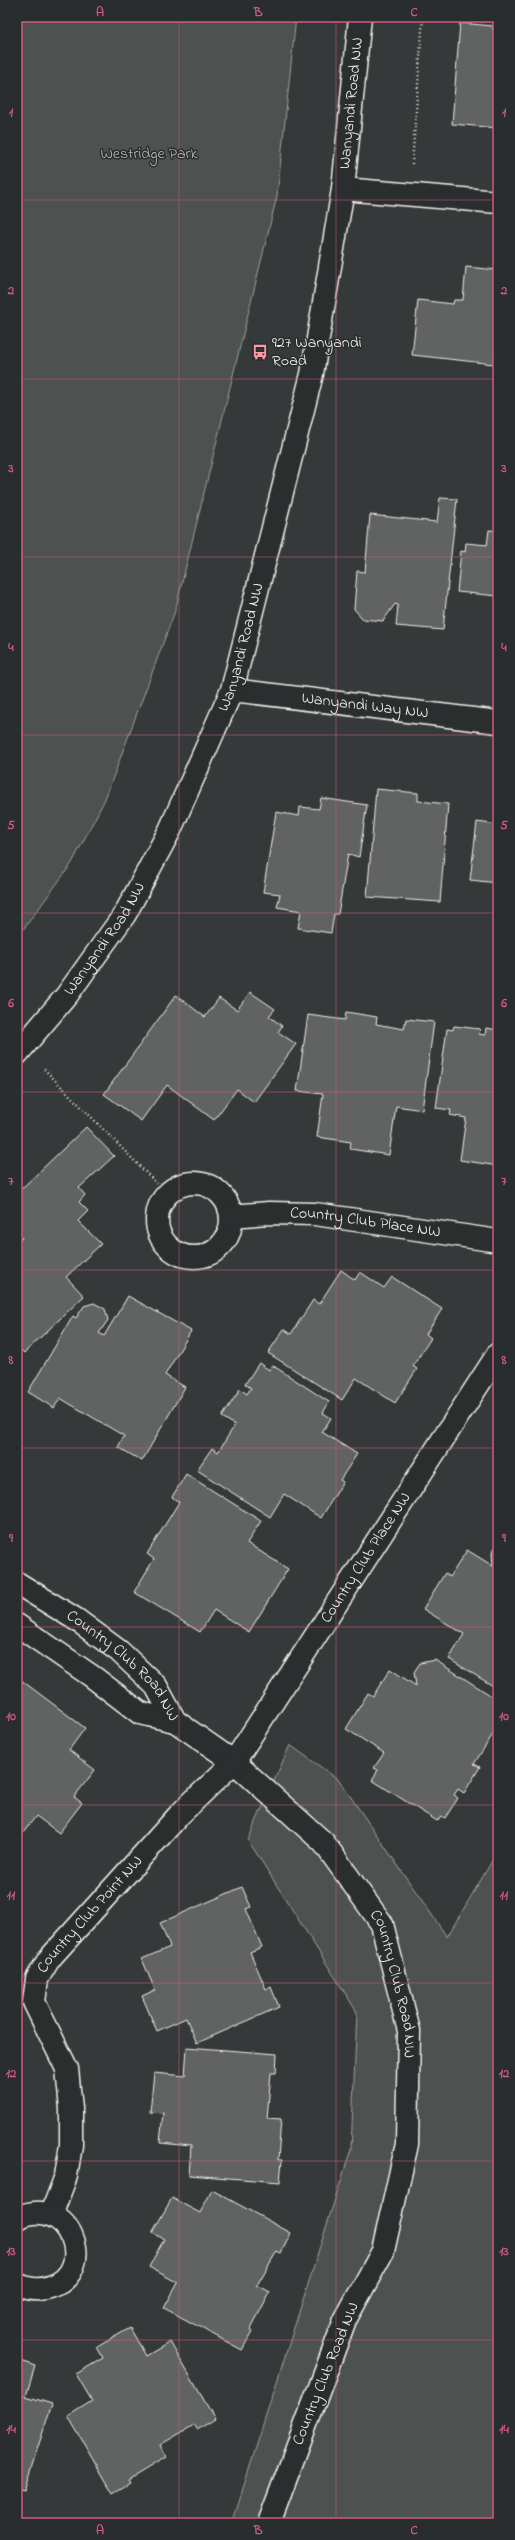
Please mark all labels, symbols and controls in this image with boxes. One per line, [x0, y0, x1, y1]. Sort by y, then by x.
text: A [96, 3, 104, 22]
text: B [253, 3, 263, 22]
text: C [410, 3, 418, 22]
street label: Wanyandi Road NW [333, 36, 370, 170]
text: 1 [9, 103, 14, 122]
text: 1 [502, 103, 507, 122]
park label: Westridge Park [100, 142, 199, 166]
text: 2 [7, 281, 15, 300]
text: 2 [500, 281, 508, 300]
place label: 927 Wanyandi Road [272, 331, 362, 373]
bus stop icon: 927 Wanyandi Road [251, 343, 269, 361]
text: 3 [7, 459, 14, 478]
text: 3 [500, 459, 507, 478]
street label: Wanyandi Road NW [212, 581, 271, 715]
text: 4 [7, 638, 14, 657]
text: 4 [500, 638, 507, 657]
street label: Wanyandi Way NW [300, 686, 430, 726]
text: 5 [7, 816, 15, 835]
text: 5 [500, 816, 508, 835]
street label: Wanyandi Road NW [58, 878, 152, 1001]
text: 6 [7, 994, 14, 1013]
text: 6 [500, 994, 507, 1013]
text: 7 [8, 1172, 14, 1191]
text: 7 [501, 1172, 507, 1191]
street label: Country Club Place NW [290, 1201, 442, 1244]
text: 8 [8, 1351, 14, 1370]
text: 8 [501, 1351, 507, 1370]
street label: Country Club Place NW [315, 1488, 417, 1628]
text: 9 [8, 1529, 14, 1548]
text: 9 [501, 1529, 507, 1548]
street label: Country Club Road NW [62, 1604, 185, 1726]
text: 10 [6, 1707, 16, 1726]
text: 10 [499, 1707, 509, 1726]
street label: Country Club Point NW [31, 1850, 149, 1978]
text: 11 [7, 1886, 16, 1905]
text: 11 [500, 1886, 509, 1905]
street label: Country Club Road NW [363, 1905, 421, 2058]
text: 12 [6, 2064, 17, 2083]
text: 12 [499, 2064, 510, 2083]
text: 13 [6, 2242, 16, 2261]
text: 13 [499, 2242, 509, 2261]
street label: Country Club Road NW [286, 2299, 366, 2449]
text: 14 [6, 2420, 16, 2439]
text: 14 [499, 2420, 509, 2439]
text: A [96, 2521, 104, 2540]
text: B [253, 2521, 263, 2540]
text: C [410, 2521, 418, 2540]

